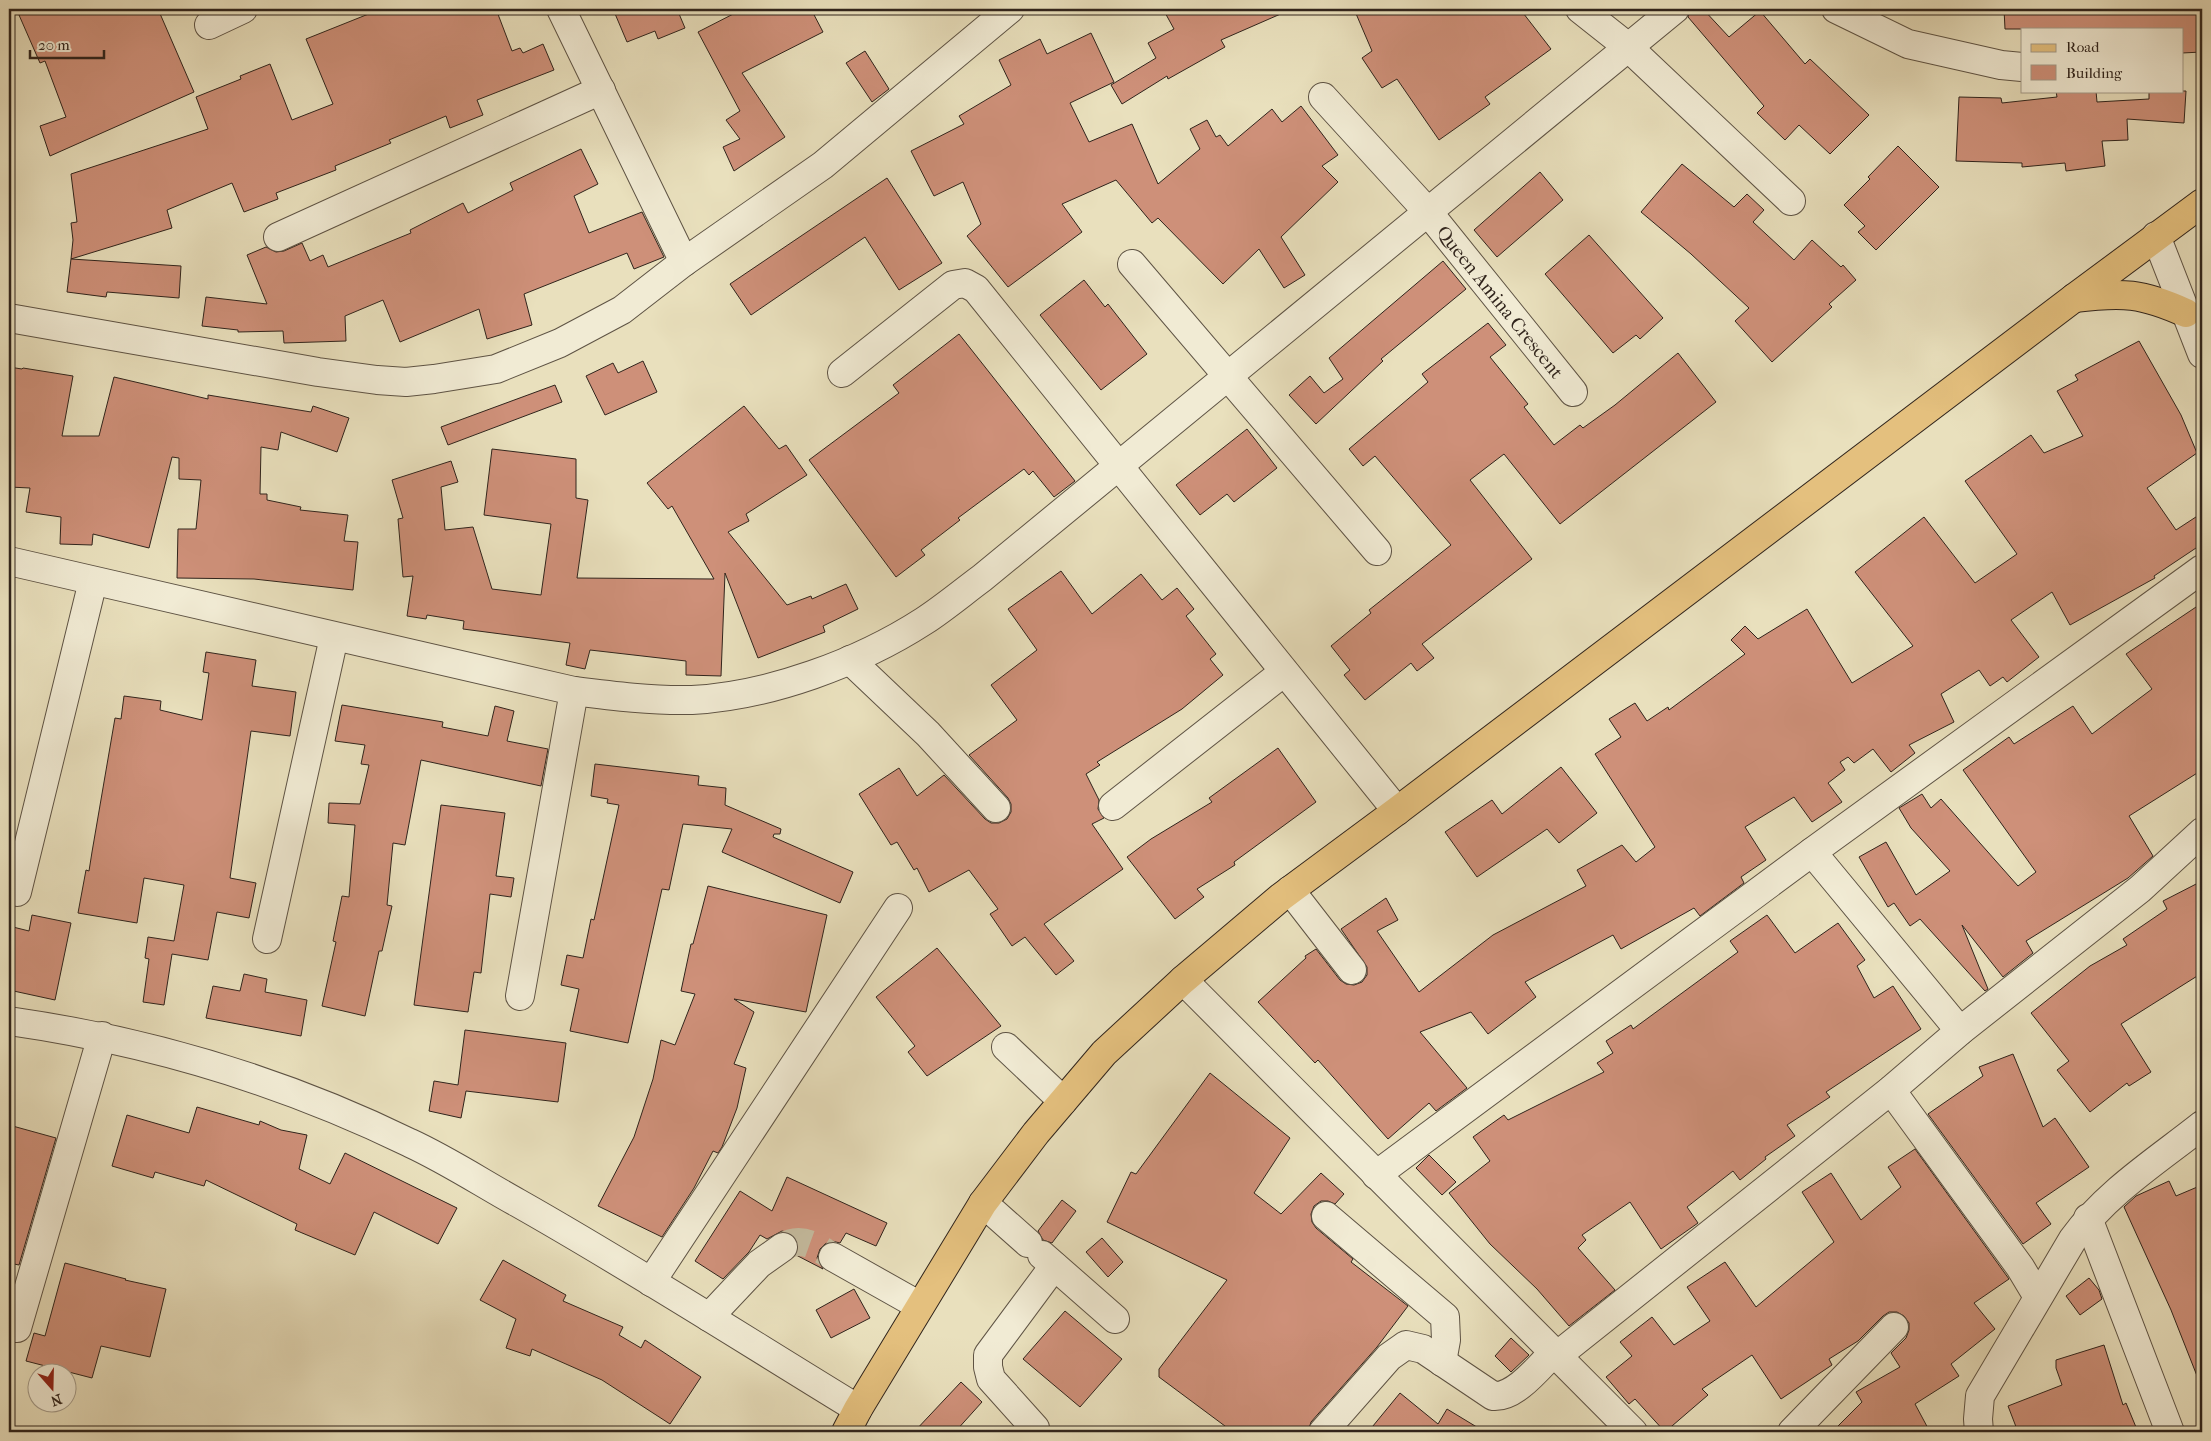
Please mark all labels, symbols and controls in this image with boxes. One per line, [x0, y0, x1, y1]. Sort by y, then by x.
scale bar [30, 28, 104, 60]
legend [2021, 28, 2184, 92]
text: 20 m [38, 36, 70, 54]
text: Road [2066, 38, 2100, 56]
text: Building [2066, 64, 2123, 82]
street label: Queen Amina Crescent [1432, 222, 1568, 383]
north arrow [28, 1364, 78, 1414]
text: N [48, 1390, 64, 1410]

